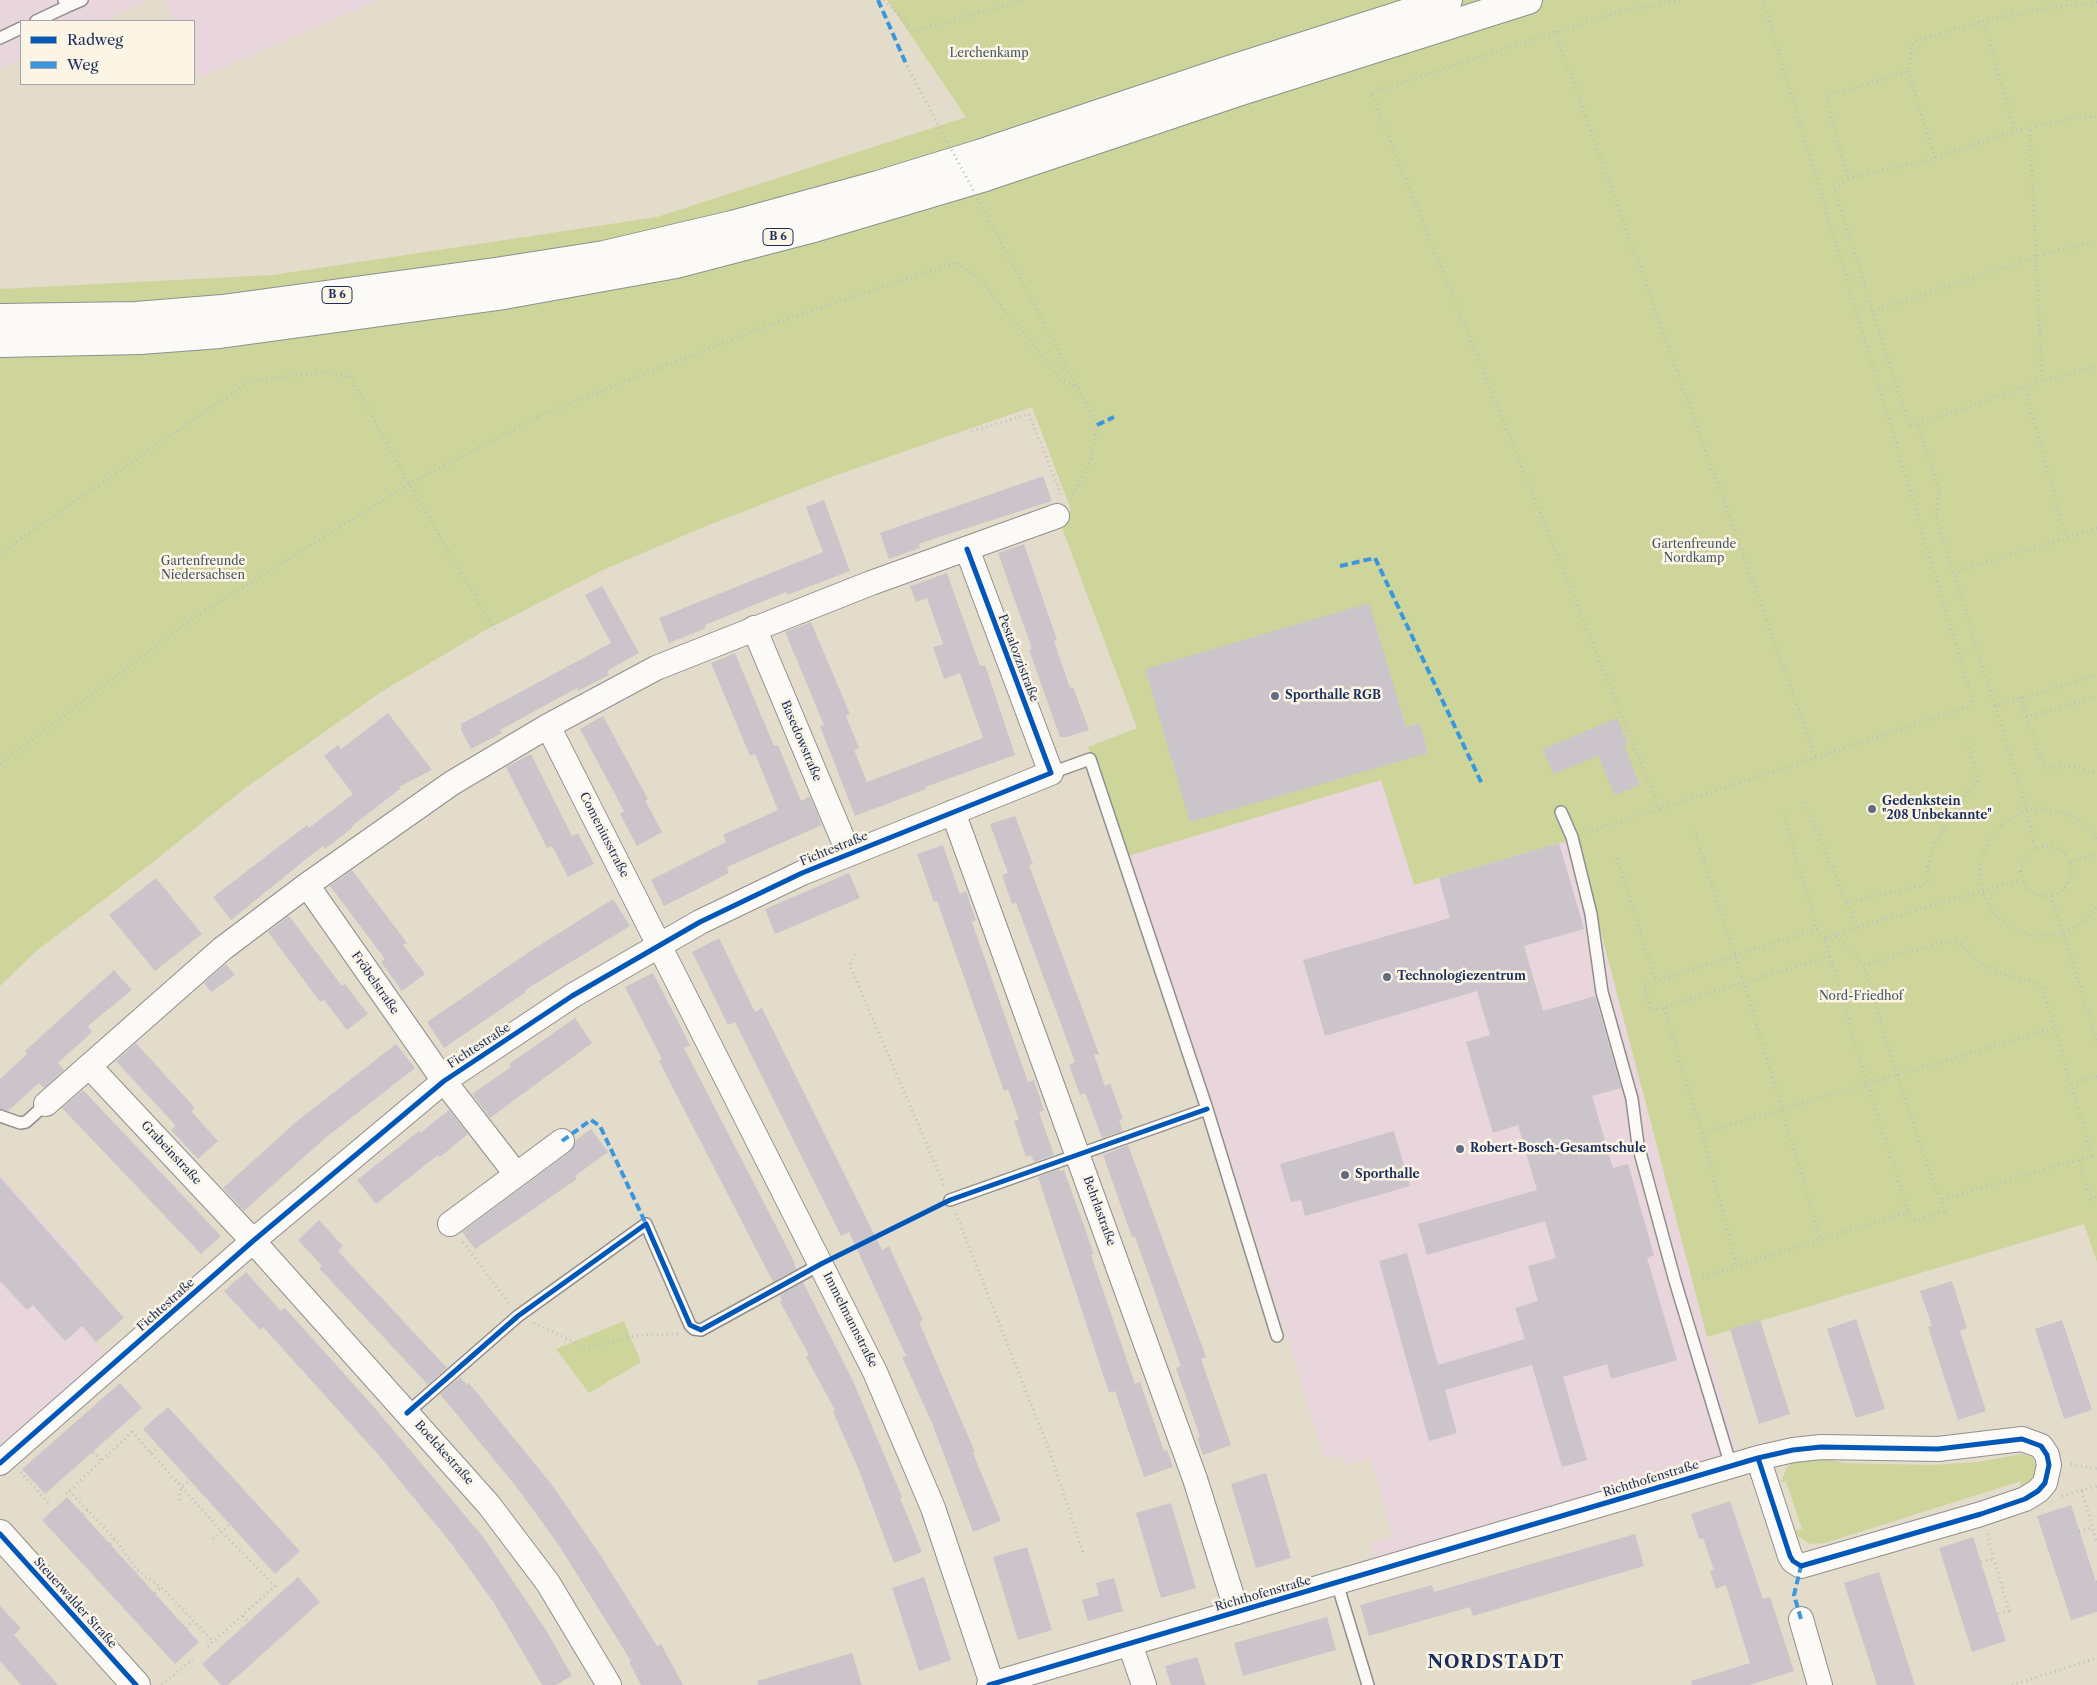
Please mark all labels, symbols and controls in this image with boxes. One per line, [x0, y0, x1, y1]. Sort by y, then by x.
legend [20, 20, 195, 85]
text: Radweg [67, 30, 123, 49]
park label: Lerchenkamp [949, 47, 1029, 61]
text: Weg [67, 55, 98, 74]
road number: B 6 [763, 228, 793, 246]
road number: B 6 [322, 286, 352, 304]
park label: Gartenfreunde Nordkamp [1652, 538, 1736, 566]
park label: Gartenfreunde Niedersachsen [161, 555, 245, 583]
street label: Pestalozzistraße [995, 612, 1041, 704]
place label: Sporthalle RGB [1285, 689, 1381, 703]
marker: Sporthalle RGB [1269, 690, 1281, 702]
street label: Basedowstraße [777, 698, 825, 784]
street label: Comeniusstraße [576, 790, 632, 880]
place label: Gedenkstein "208 Unbekannte" [1882, 795, 1992, 823]
marker: Gedenkstein "208 Unbekannte" [1866, 803, 1878, 815]
street label: Fichtestraße [798, 829, 870, 869]
street label: Fröbelstraße [348, 949, 402, 1017]
place label: Technologiezentrum [1397, 970, 1526, 984]
marker: Technologiezentrum [1381, 971, 1393, 983]
park label: Nord-Friedhof [1819, 990, 1903, 1004]
street label: Fichtestraße [445, 1020, 513, 1072]
street label: Grabeinstraße [138, 1118, 204, 1188]
place label: Robert-Bosch-Gesamtschule [1470, 1142, 1646, 1156]
marker: Robert-Bosch-Gesamtschule [1454, 1143, 1466, 1155]
place label: Sporthalle [1355, 1168, 1420, 1182]
marker: Sporthalle [1339, 1169, 1351, 1181]
street label: Behrlastraße [1080, 1174, 1118, 1248]
street label: Immelmannstraße [820, 1270, 880, 1370]
street label: Fichtestraße [134, 1276, 198, 1334]
street label: Boelckestraße [411, 1418, 477, 1488]
street label: Richthofenstraße [1601, 1458, 1701, 1500]
street label: Steuerwalder Straße [31, 1555, 119, 1651]
street label: Richthofenstraße [1213, 1573, 1313, 1615]
district label: NORDSTADT [1426, 1652, 1566, 1674]

